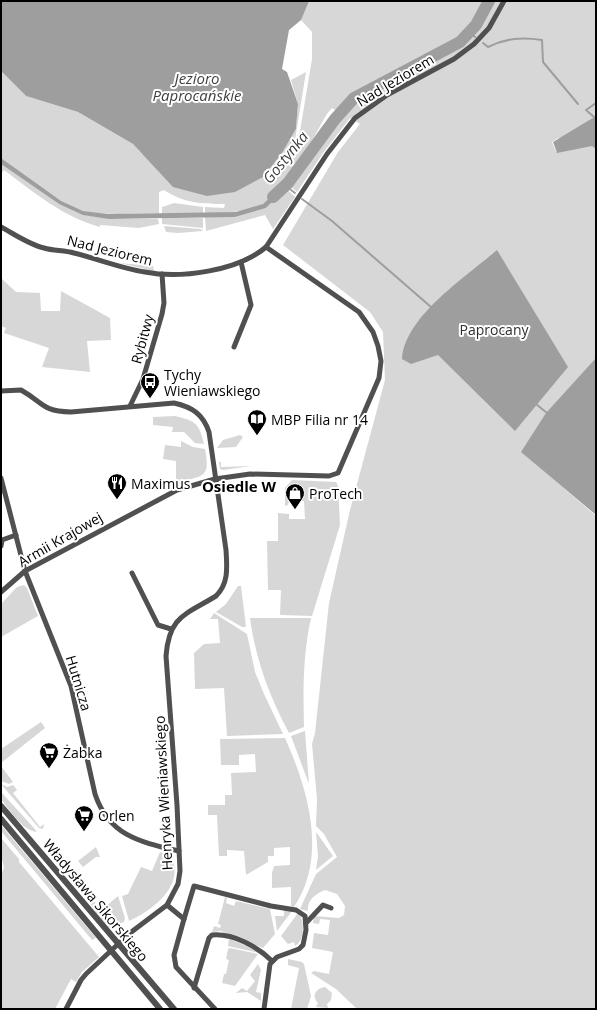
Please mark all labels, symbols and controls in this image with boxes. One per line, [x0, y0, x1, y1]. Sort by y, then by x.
street label: Nad Jeziorem [353, 49, 437, 111]
water label: Jezioro Paprocańskie [153, 68, 242, 105]
water label: Gostynka [258, 126, 312, 187]
street label: Nad Jeziorem [65, 230, 155, 270]
street label: Rybitwy [126, 311, 158, 366]
park label: Paprocany [460, 320, 529, 339]
place label: Tychy Wieniawskiego [164, 365, 261, 400]
bus stop icon: Tychy Wieniawskiego [139, 371, 161, 399]
library icon: MBP Filia nr 14 [246, 408, 268, 436]
place label: MBP Filia nr 14 [271, 410, 368, 429]
restaurant icon: Maximus [106, 472, 128, 500]
place label: Maximus [131, 474, 191, 493]
district label: Osiedle W [202, 476, 277, 496]
shop icon: ProTech [284, 482, 306, 510]
place label: ProTech [309, 484, 362, 503]
street label: Armii Krajowej [14, 507, 106, 571]
street label: Hutnicza [62, 653, 96, 713]
street label: Henryka Wieniawskiego [149, 715, 177, 871]
supermarket icon: Żabka [38, 741, 60, 769]
place label: Żabka [63, 743, 103, 762]
supermarket icon: Orlen [73, 804, 95, 832]
place label: Orlen [98, 806, 135, 825]
street label: Władysława Sikorskiego [39, 835, 153, 965]

